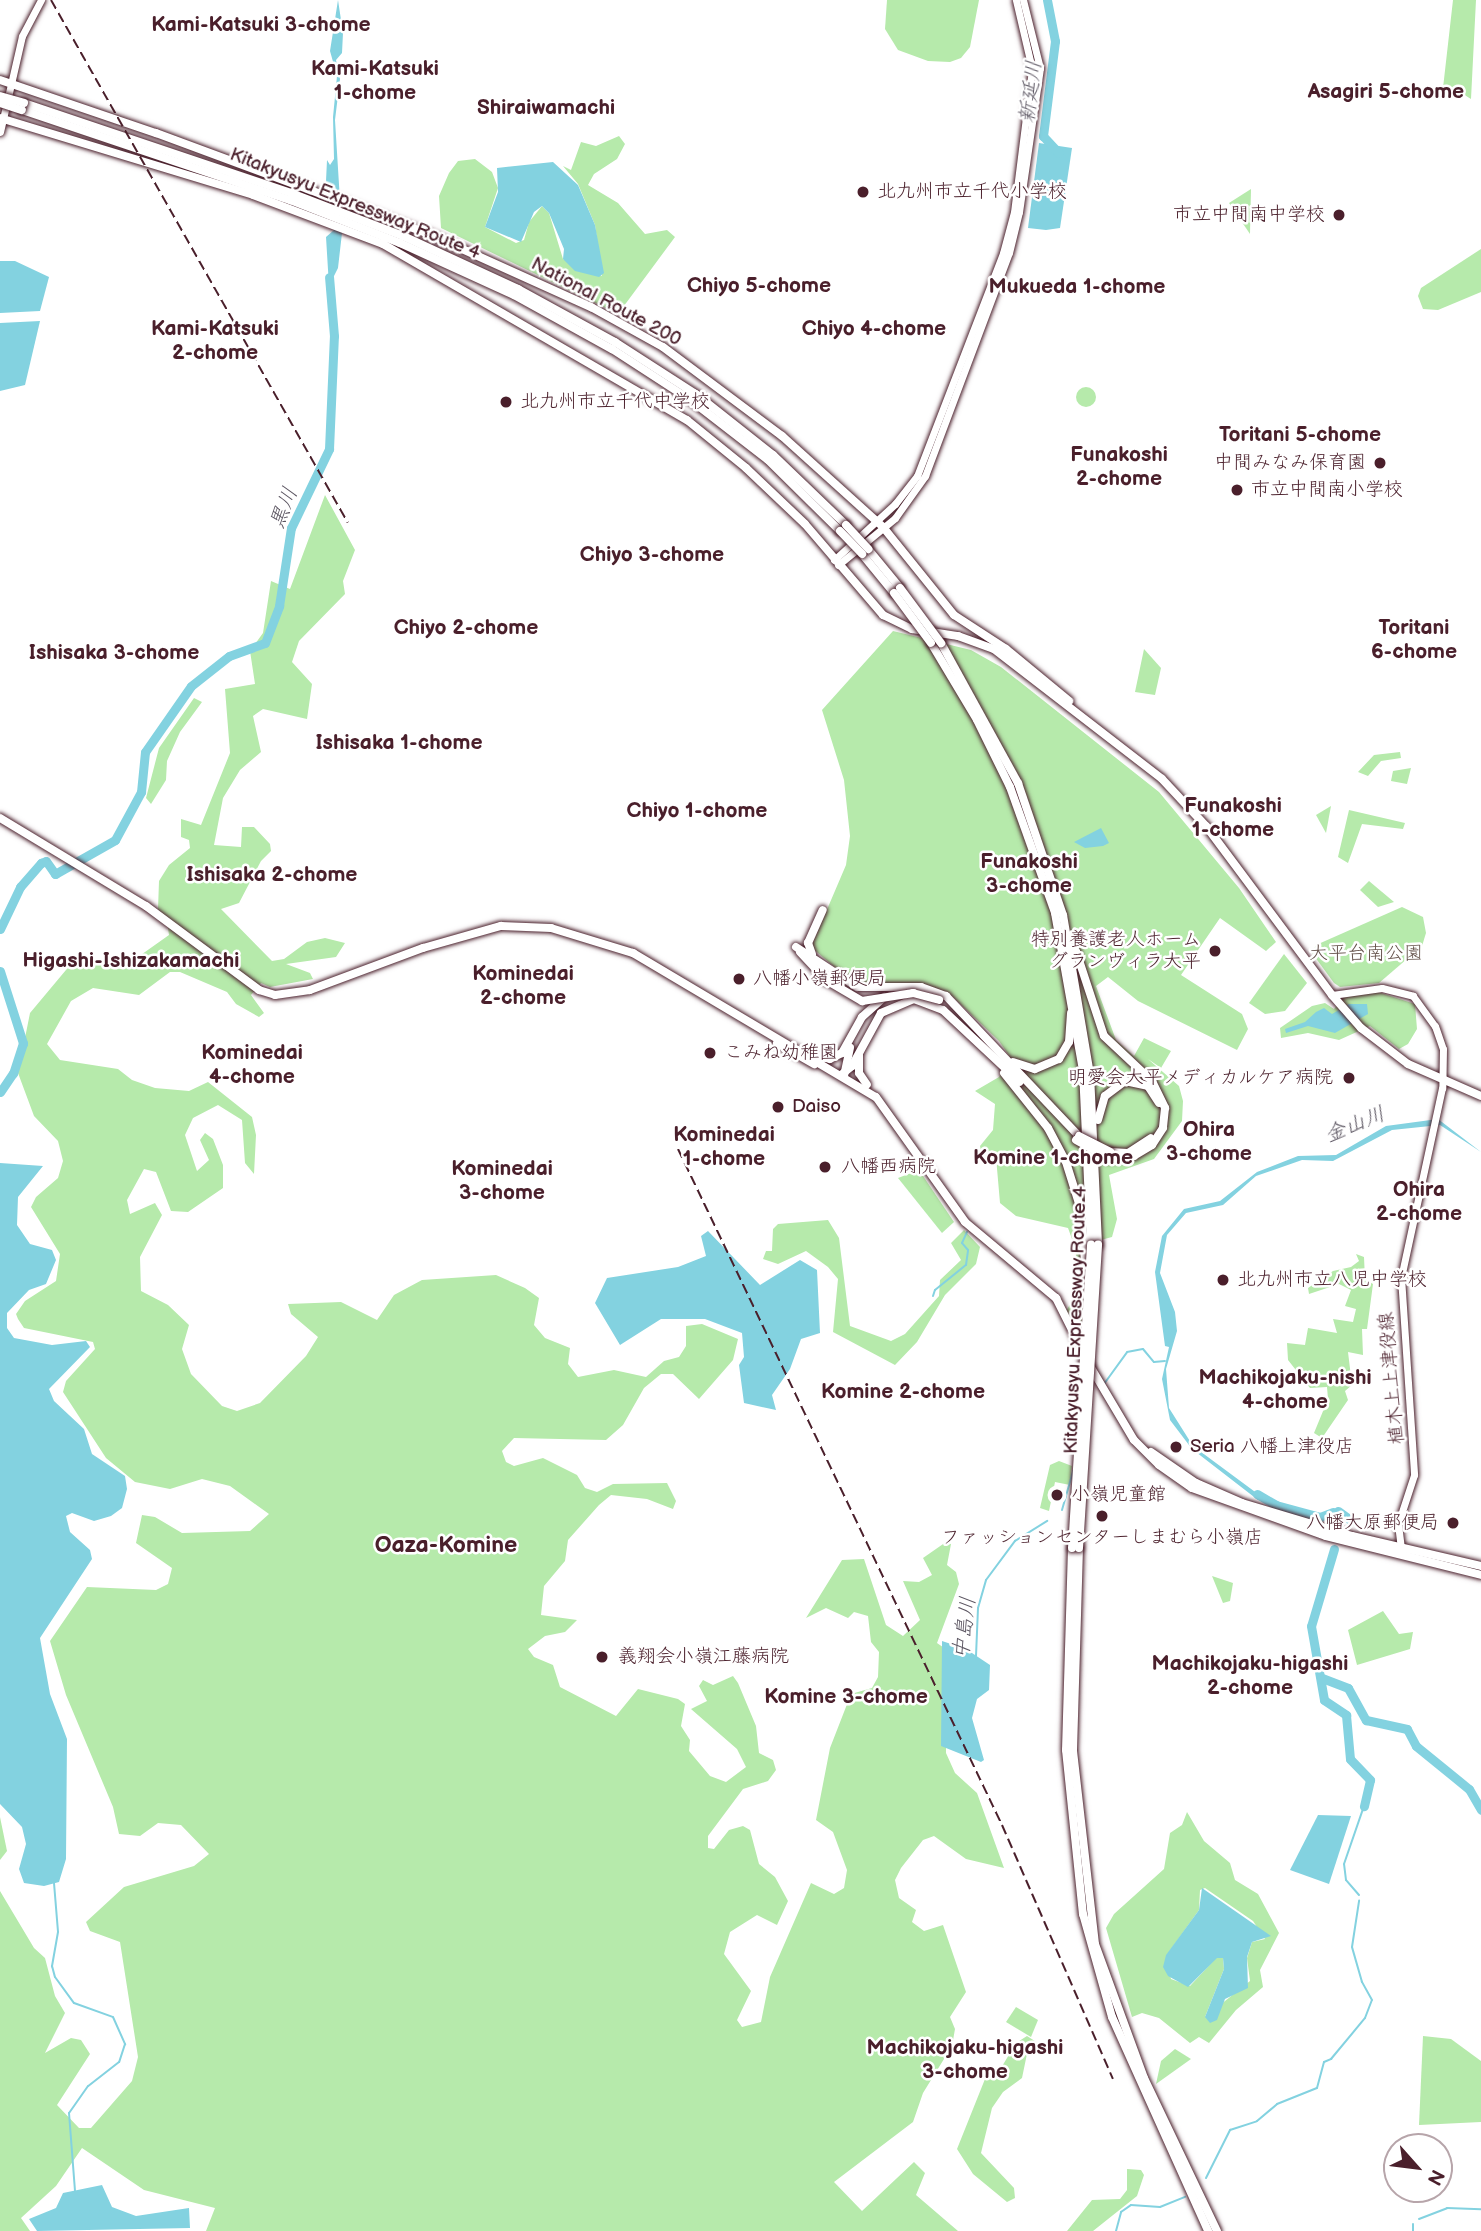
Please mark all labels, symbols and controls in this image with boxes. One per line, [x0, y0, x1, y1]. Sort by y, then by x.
district label: Kami-Katsuki 3-chome [151, 12, 371, 38]
district label: Kami-Katsuki 1-chome [311, 56, 439, 106]
water label: 新延川 [1015, 59, 1047, 125]
district label: Asagiri 5-chome [1308, 79, 1464, 105]
district label: Shiraiwamachi [477, 95, 615, 121]
street label: Kitakyusyu Expressway Route 4 [226, 143, 484, 265]
place label: 北九州市立千代小学校 [877, 181, 1067, 203]
marker: 北九州市立千代小学校 [855, 184, 871, 200]
place label: 市立中間南中学校 [1173, 204, 1325, 226]
marker: 市立中間南中学校 [1331, 207, 1347, 223]
street label: National Route 200 [527, 253, 685, 351]
district label: Chiyo 5-chome [687, 273, 831, 299]
district label: Mukueda 1-chome [989, 274, 1165, 300]
district label: Kami-Katsuki 2-chome [151, 316, 279, 366]
district label: Chiyo 4-chome [802, 316, 946, 342]
place label: 北九州市立千代中学校 [520, 391, 710, 413]
marker: 北九州市立千代中学校 [498, 394, 514, 410]
district label: Toritani 5-chome [1219, 422, 1381, 448]
district label: Funakoshi 2-chome [1070, 442, 1168, 492]
place label: 中間みなみ保育園 [1214, 452, 1366, 474]
marker: 中間みなみ保育園 [1372, 455, 1388, 471]
place label: 市立中間南小学校 [1251, 479, 1403, 501]
marker: 市立中間南小学校 [1229, 482, 1245, 498]
water label: 黒川 [264, 484, 304, 532]
district label: Chiyo 3-chome [580, 542, 724, 568]
district label: Chiyo 2-chome [394, 615, 538, 641]
district label: Toritani 6-chome [1371, 615, 1457, 665]
district label: Ishisaka 3-chome [29, 640, 199, 666]
district label: Ishisaka 1-chome [315, 730, 483, 756]
district label: Funakoshi 1-chome [1184, 793, 1282, 843]
district label: Chiyo 1-chome [627, 798, 767, 824]
district label: Funakoshi 3-chome [980, 849, 1078, 899]
district label: Ishisaka 2-chome [187, 862, 357, 888]
place label: 特別養護老人ホーム グランヴィラ大平 [1030, 929, 1201, 973]
marker: 特別養護老人ホーム グランヴィラ大平 [1207, 943, 1223, 959]
park label: 大平台南公園 [1309, 943, 1423, 965]
district label: Higashi-Ishizakamachi [23, 948, 239, 974]
district label: Kominedai 2-chome [472, 961, 574, 1011]
place label: 八幡小嶺郵便局 [753, 968, 886, 990]
marker: 八幡小嶺郵便局 [731, 971, 747, 987]
district label: Kominedai 4-chome [201, 1040, 303, 1090]
place label: こみね幼稚園 [724, 1042, 838, 1064]
marker: こみね幼稚園 [702, 1045, 718, 1061]
place label: 明愛会大平メディカルケア病院 [1067, 1067, 1333, 1089]
marker: 明愛会大平メディカルケア病院 [1339, 1068, 1359, 1088]
place label: Daiso [792, 1096, 841, 1118]
marker: Daiso [770, 1099, 786, 1115]
water label: 金山川 [1321, 1102, 1389, 1148]
district label: Ohira 3-chome [1166, 1117, 1252, 1167]
district label: Kominedai 1-chome [673, 1122, 775, 1172]
district label: Komine 1-chome [973, 1145, 1133, 1171]
district label: Kominedai 3-chome [451, 1156, 553, 1206]
place label: 八幡西病院 [841, 1156, 936, 1178]
marker: 八幡西病院 [815, 1157, 835, 1177]
district label: Ohira 2-chome [1376, 1177, 1462, 1227]
street label: Kitakyusyu Expressway Route 4 [1060, 1185, 1092, 1455]
place label: 北九州市立八児中学校 [1237, 1269, 1427, 1291]
marker: 北九州市立八児中学校 [1215, 1272, 1231, 1288]
street label: 植木上上津役線 [1375, 1311, 1409, 1445]
district label: Machikojaku-nishi 4-chome [1198, 1365, 1372, 1415]
district label: Komine 2-chome [821, 1379, 985, 1405]
place label: Seria 八幡上津役店 [1190, 1436, 1354, 1458]
marker: Seria 八幡上津役店 [1168, 1439, 1184, 1455]
place label: 小嶺児童館 [1071, 1484, 1166, 1506]
marker: 小嶺児童館 [1049, 1487, 1065, 1503]
marker: ファッションセンターしまむら小嶺店 [1094, 1508, 1110, 1524]
place label: 八幡大原郵便局 [1306, 1512, 1439, 1534]
marker: 八幡大原郵便局 [1445, 1515, 1461, 1531]
place label: ファッションセンターしまむら小嶺店 [941, 1527, 1263, 1549]
district label: Oaza-Komine [375, 1531, 517, 1559]
water label: 中島川 [949, 1595, 981, 1661]
place label: 義翔会小嶺江藤病院 [618, 1646, 789, 1668]
marker: 義翔会小嶺江藤病院 [592, 1647, 612, 1667]
district label: Machikojaku-higashi 2-chome [1152, 1651, 1348, 1701]
district label: Komine 3-chome [764, 1684, 928, 1710]
district label: Machikojaku-higashi 3-chome [867, 2035, 1063, 2085]
north arrow [1383, 2133, 1453, 2203]
text: N [1422, 2165, 1449, 2189]

